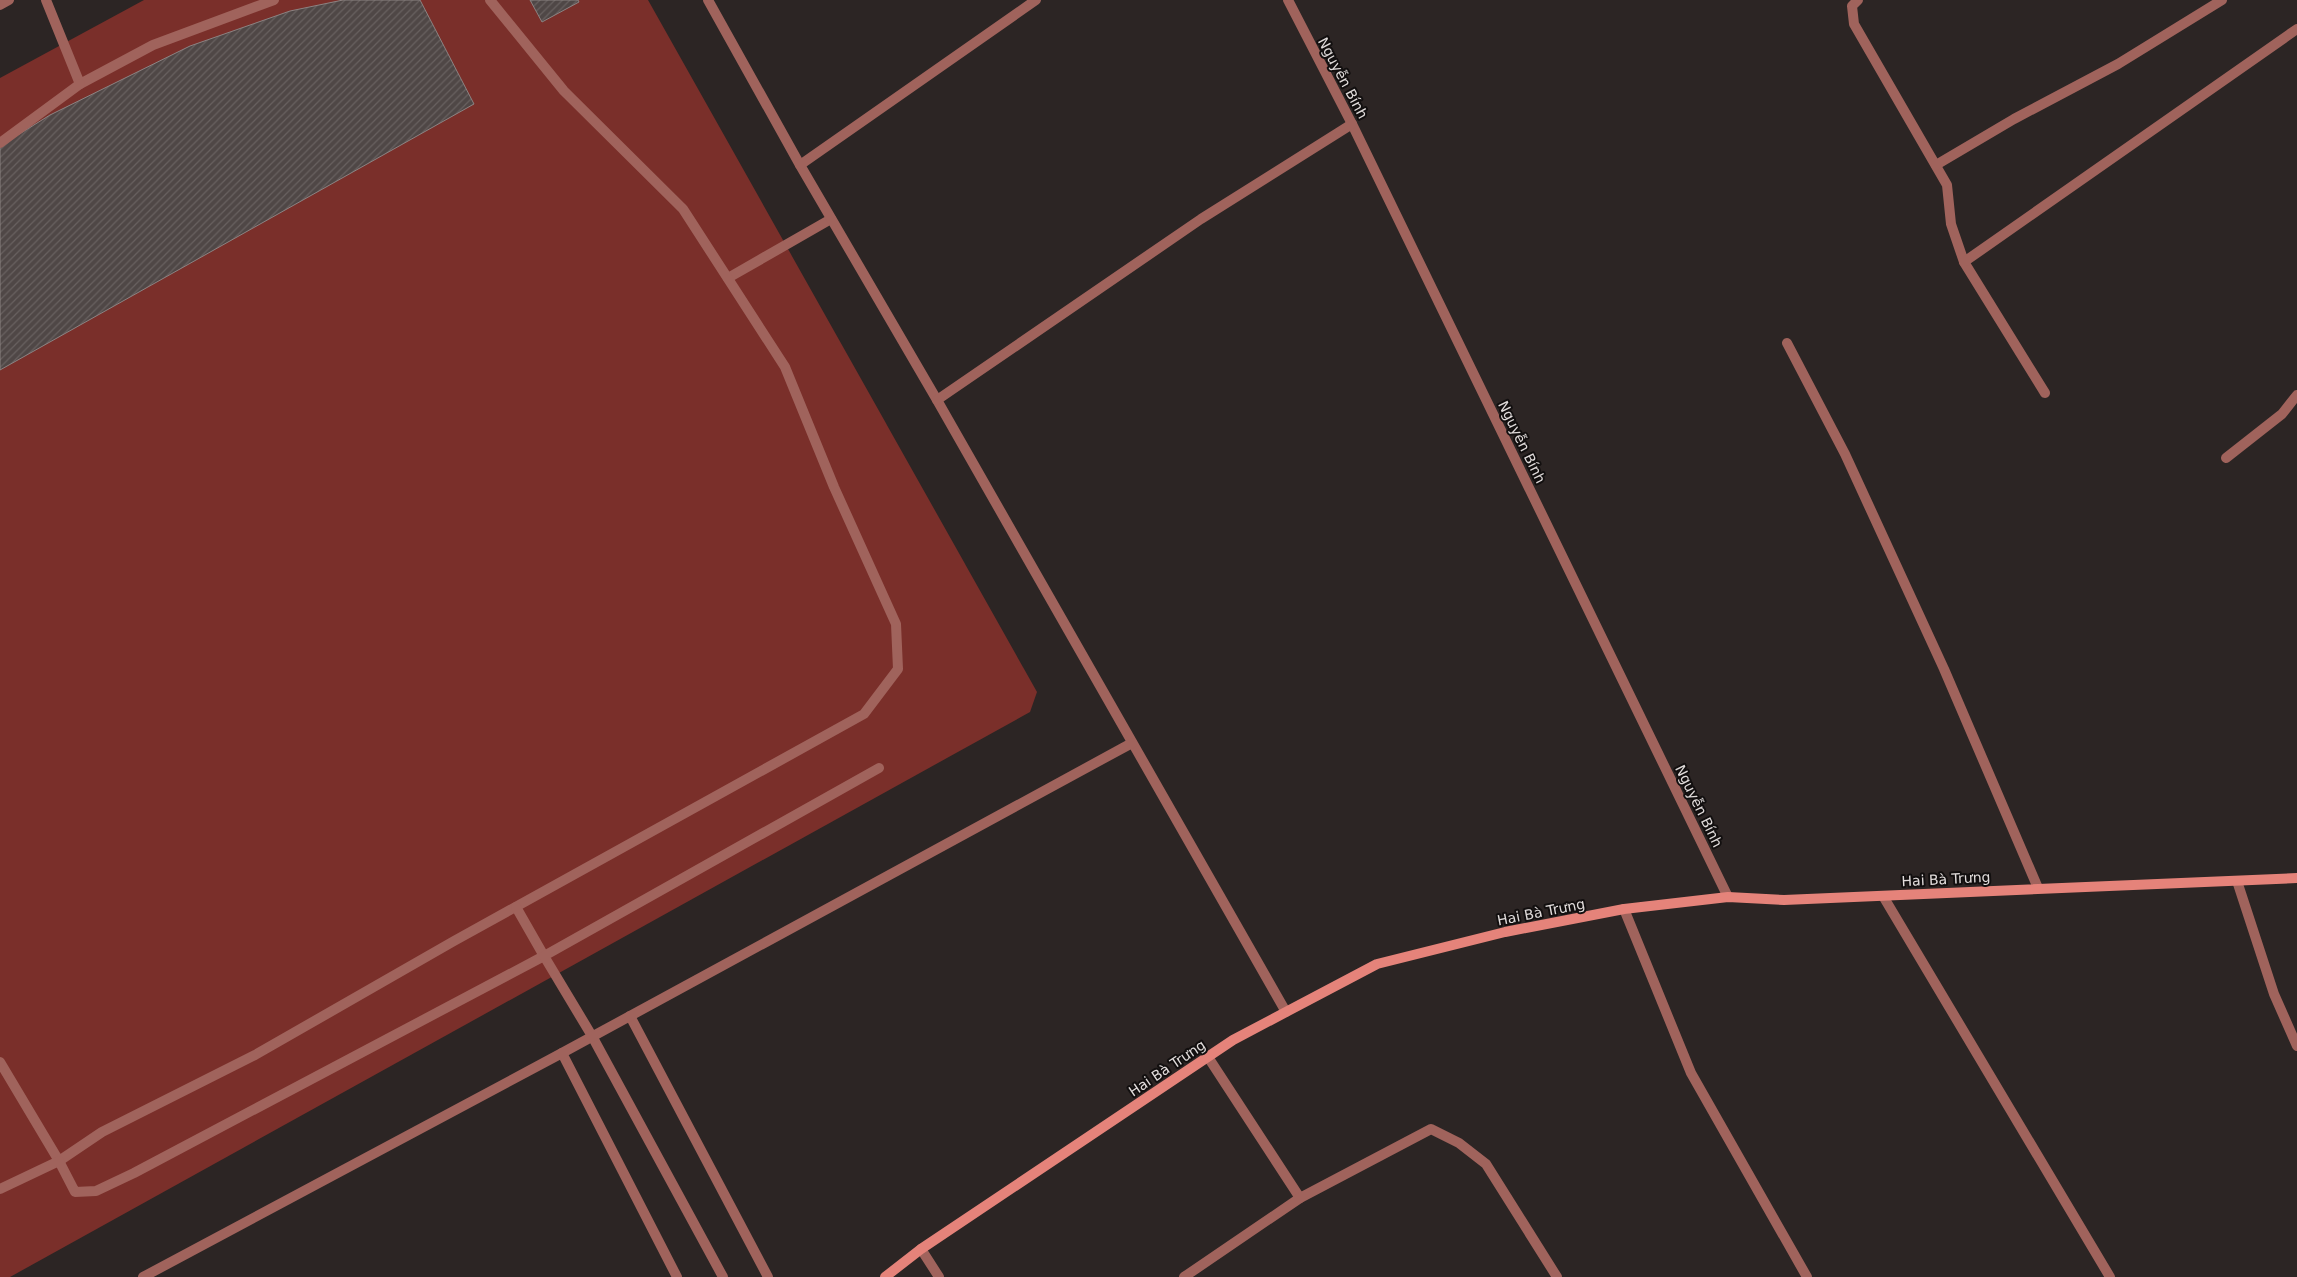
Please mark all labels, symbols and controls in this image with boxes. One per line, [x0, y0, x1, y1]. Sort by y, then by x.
street label: Nguyễn Bính [1315, 35, 1371, 121]
street label: Nguyễn Bính [1495, 398, 1549, 486]
street label: Nguyễn Bính [1672, 762, 1726, 850]
street label: Hai Bà Trưng [1901, 869, 1991, 889]
street label: Hai Bà Trưng [1496, 896, 1586, 928]
street label: Hai Bà Trưng [1126, 1036, 1208, 1100]

